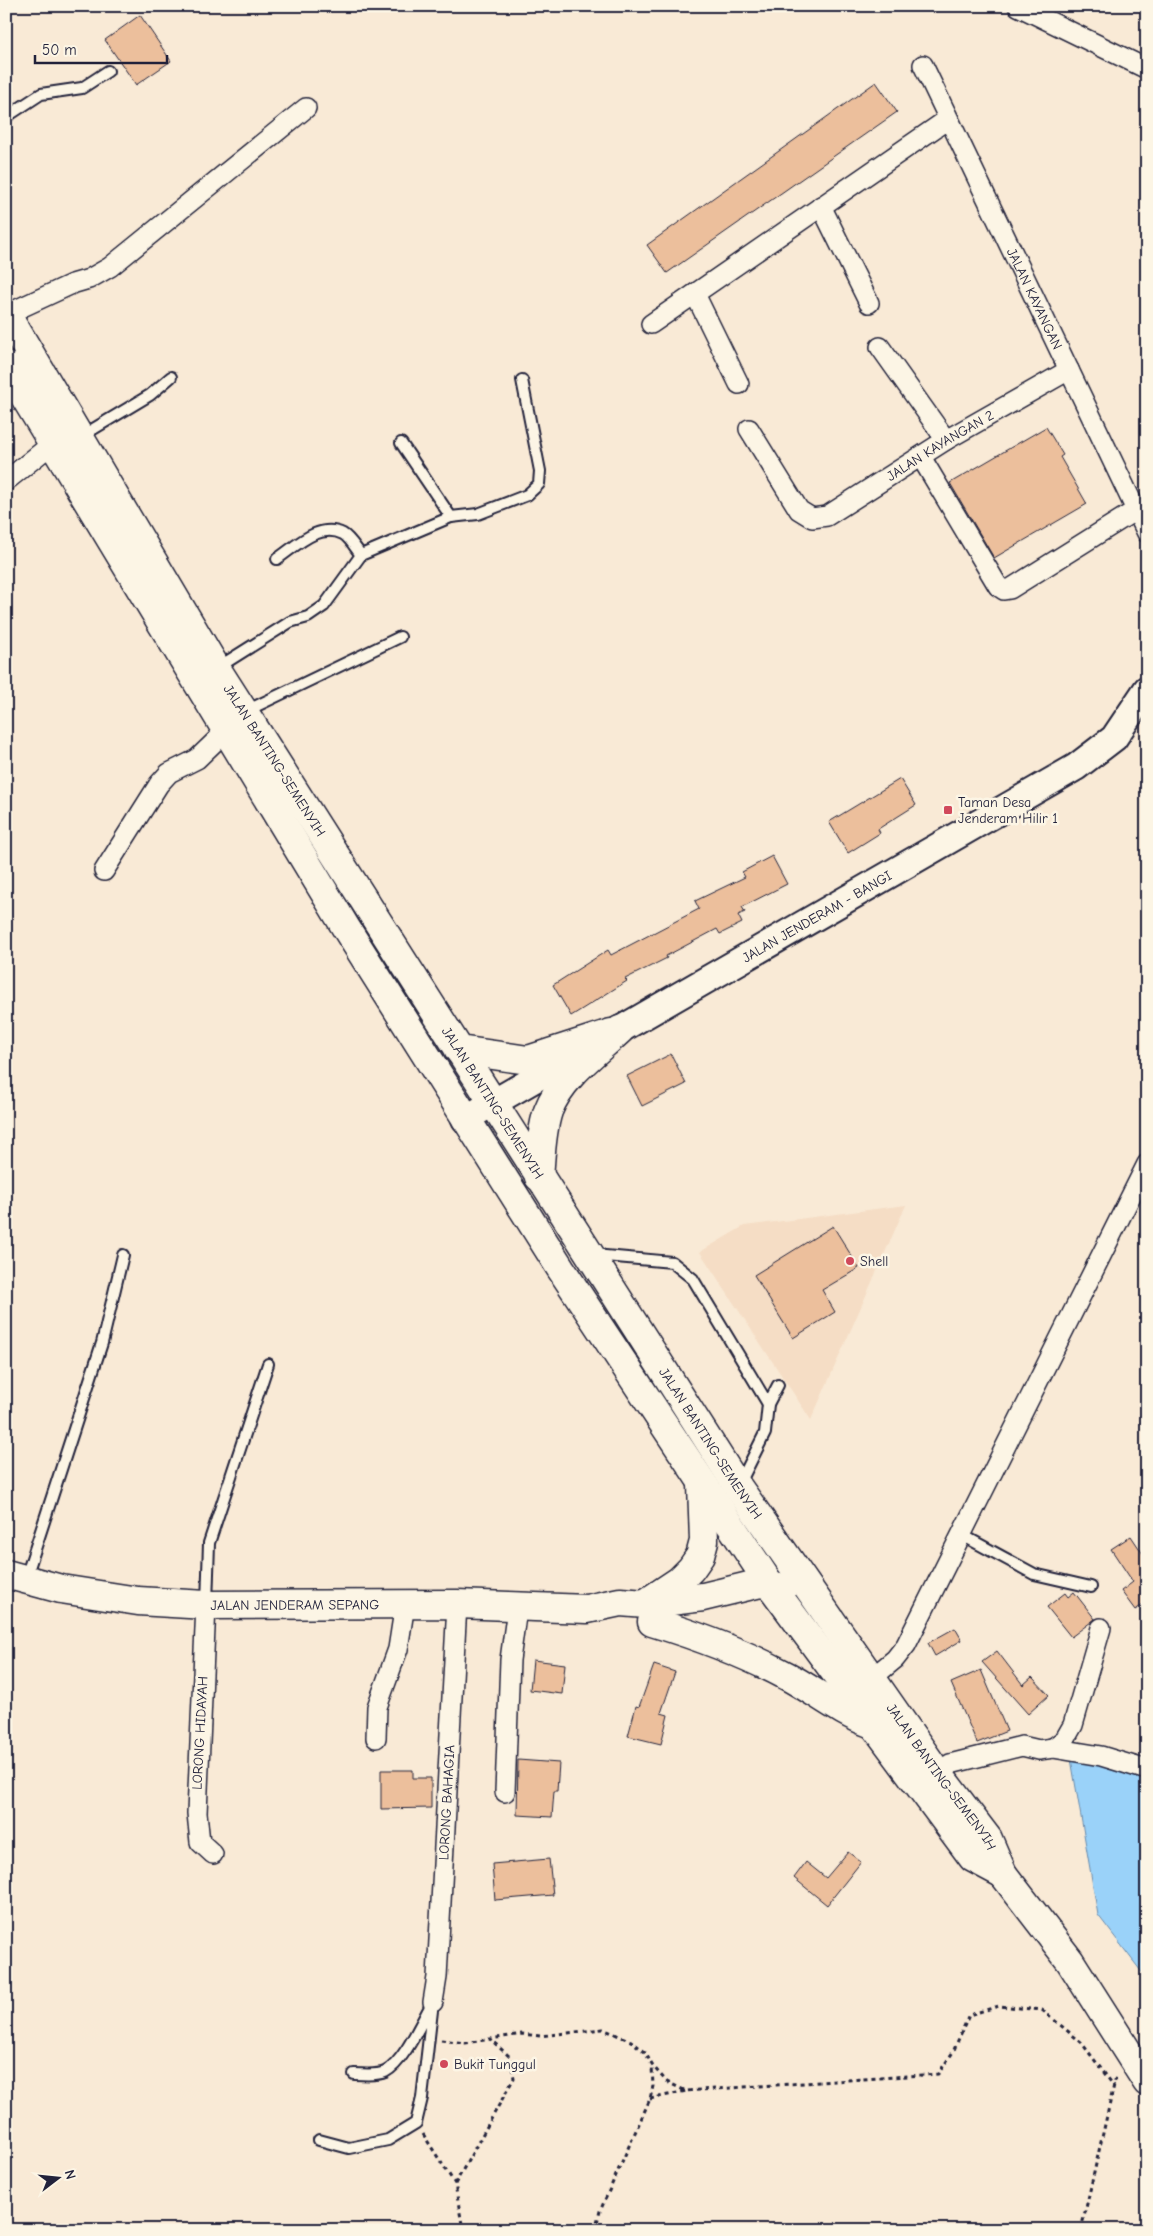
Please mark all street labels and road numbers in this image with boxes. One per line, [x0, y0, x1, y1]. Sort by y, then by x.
street label: JALAN KAYANGAN [1003, 245, 1066, 352]
street label: JALAN KAYANGAN 2 [883, 406, 997, 484]
street label: JALAN BANTING-SEMENYIH [220, 681, 330, 840]
street label: JALAN JENDERAM - BANGI [739, 867, 895, 966]
street label: JALAN BANTING-SEMENYIH [438, 1024, 548, 1182]
street label: JALAN BANTING-SEMENYIH [656, 1364, 766, 1522]
street label: JALAN JENDERAM SEPANG [211, 1596, 379, 1613]
street label: LORONG HIDAYAH [189, 1676, 211, 1790]
street label: JALAN BANTING-SEMENYIH [883, 1700, 1000, 1852]
street label: LORONG BAHAGIA [435, 1744, 458, 1861]

